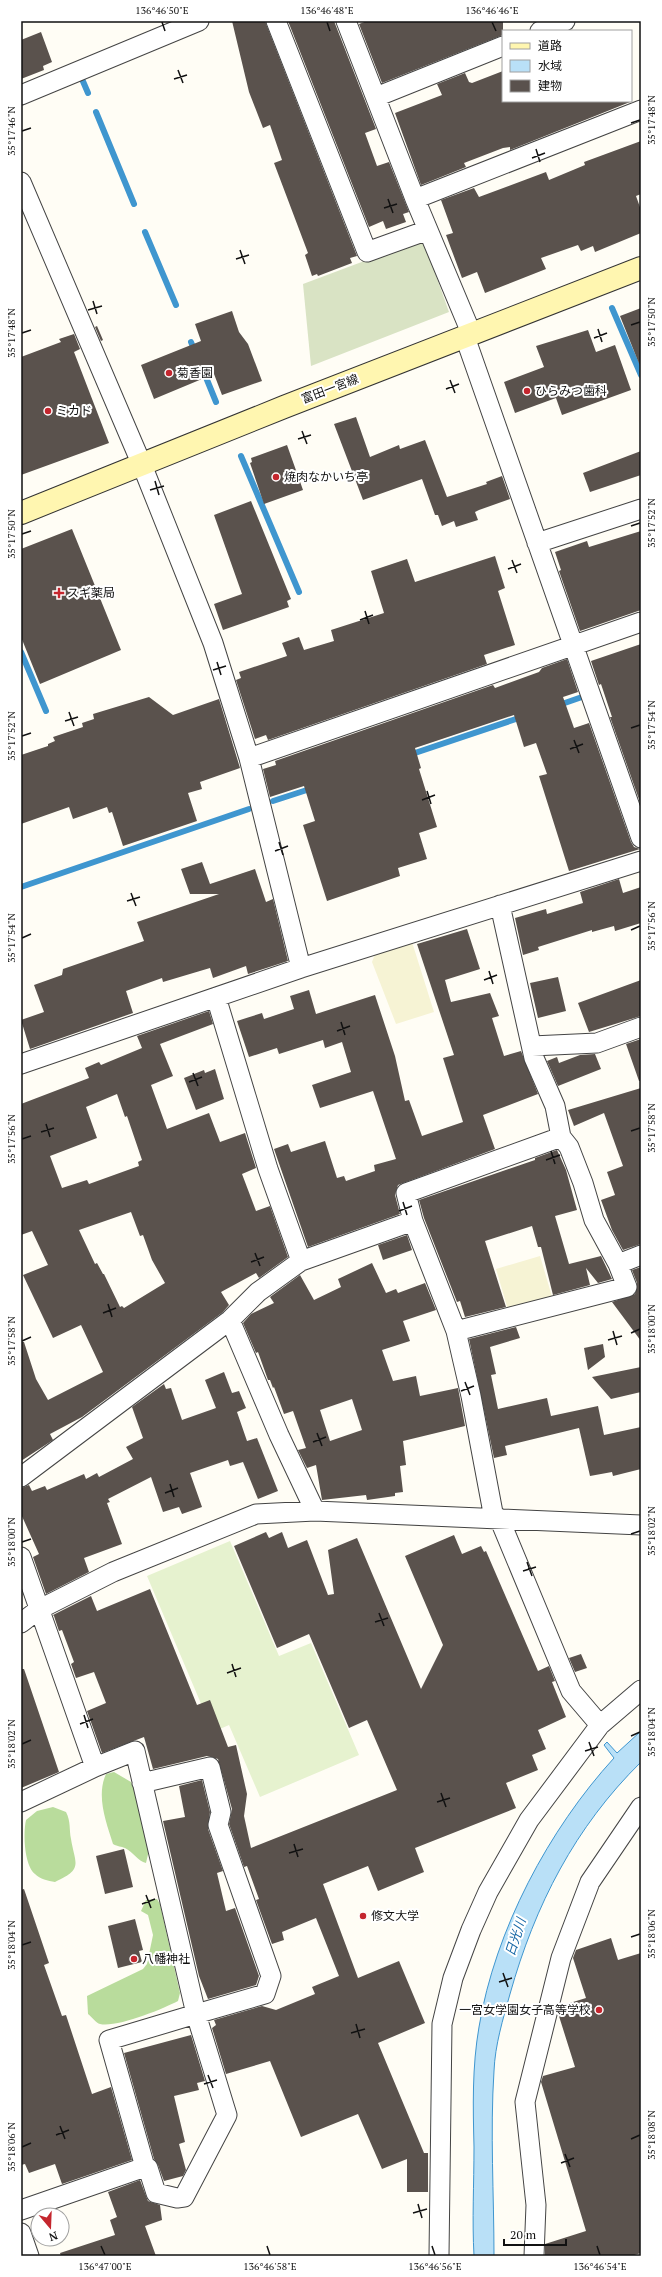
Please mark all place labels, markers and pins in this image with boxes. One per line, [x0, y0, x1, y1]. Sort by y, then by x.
place label: 菊香園 [177, 365, 213, 380]
marker: 菊香園 [164, 368, 174, 378]
place label: ひらみつ歯科 [535, 383, 607, 398]
marker: ひらみつ歯科 [522, 386, 532, 396]
place label: ミカド [56, 403, 92, 418]
marker: ミカド [43, 406, 53, 416]
place label: 焼肉なかいち亭 [284, 469, 368, 484]
marker: 焼肉なかいち亭 [271, 472, 281, 482]
place label: スギ薬局 [67, 585, 115, 600]
marker: スギ薬局 [54, 588, 64, 598]
place label: 修文大学 [371, 1908, 419, 1923]
marker: 修文大学 [358, 1911, 368, 1921]
place label: 八幡神社 [142, 1951, 190, 1966]
marker: 八幡神社 [129, 1954, 139, 1964]
place label: 一宮女学園女子高等学校 [459, 2002, 591, 2017]
marker: 一宮女学園女子高等学校 [594, 2005, 604, 2015]

